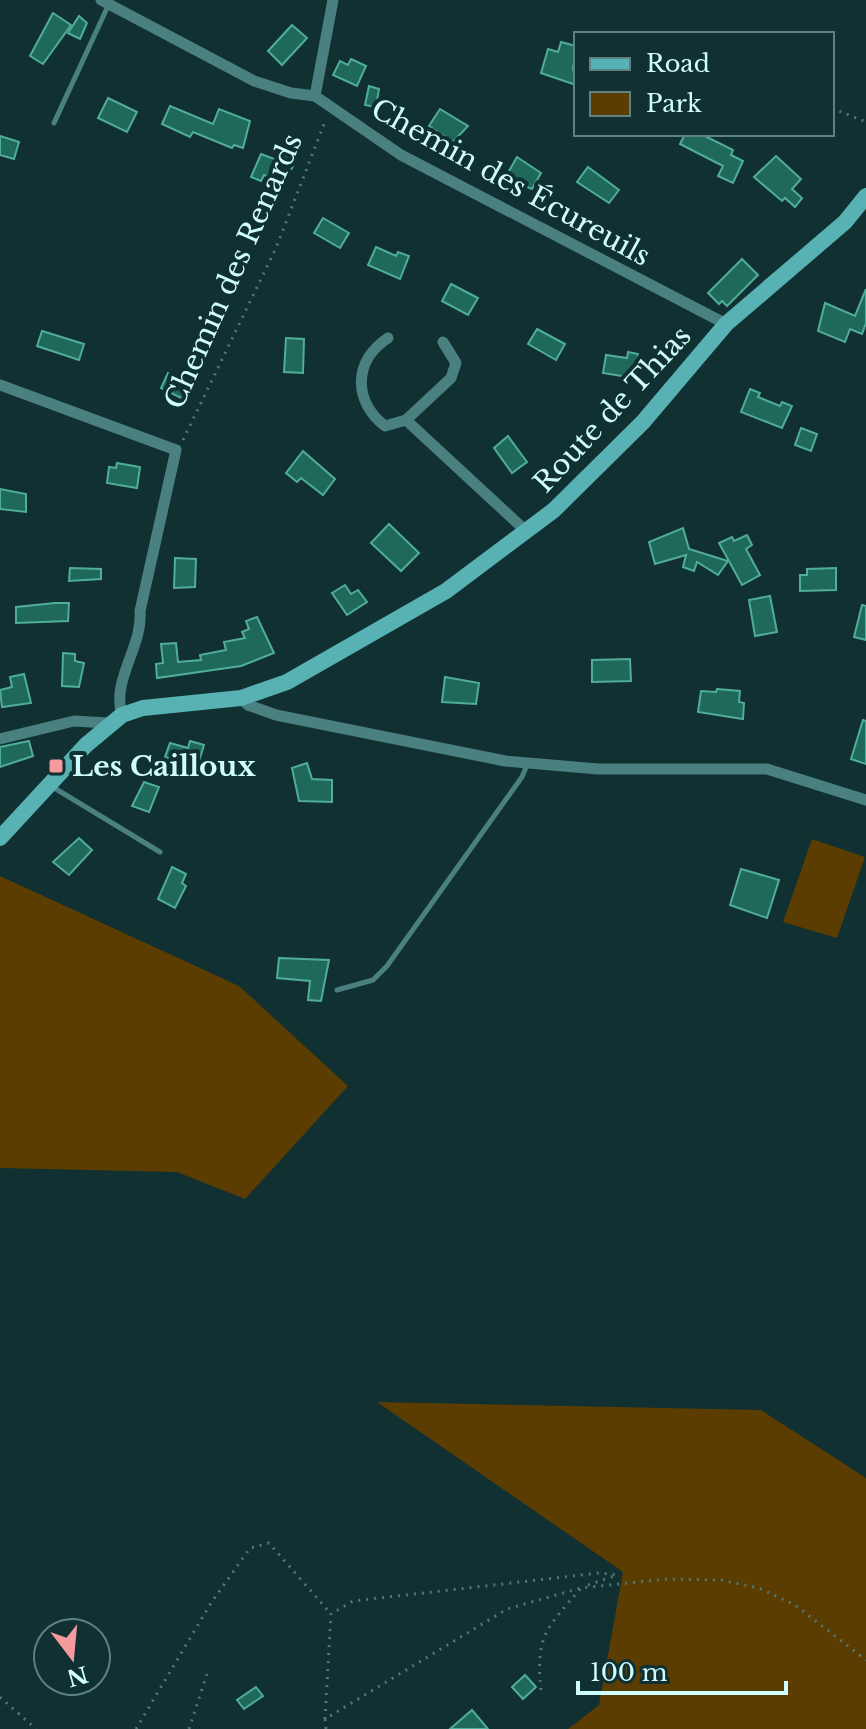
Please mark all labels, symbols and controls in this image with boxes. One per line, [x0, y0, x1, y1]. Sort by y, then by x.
legend [574, 32, 834, 136]
text: Road [646, 49, 710, 78]
text: Park [646, 89, 702, 118]
street label: Chemin des Écureuils [365, 91, 656, 274]
street label: Chemin des Renards [157, 128, 310, 414]
street label: Route de Thias [526, 319, 699, 500]
place label: Les Cailloux [72, 749, 256, 784]
marker: Les Cailloux [47, 757, 65, 775]
north arrow [32, 1617, 112, 1697]
scale bar [578, 1645, 786, 1695]
text: 100 m [590, 1658, 668, 1687]
text: N [63, 1660, 91, 1692]

